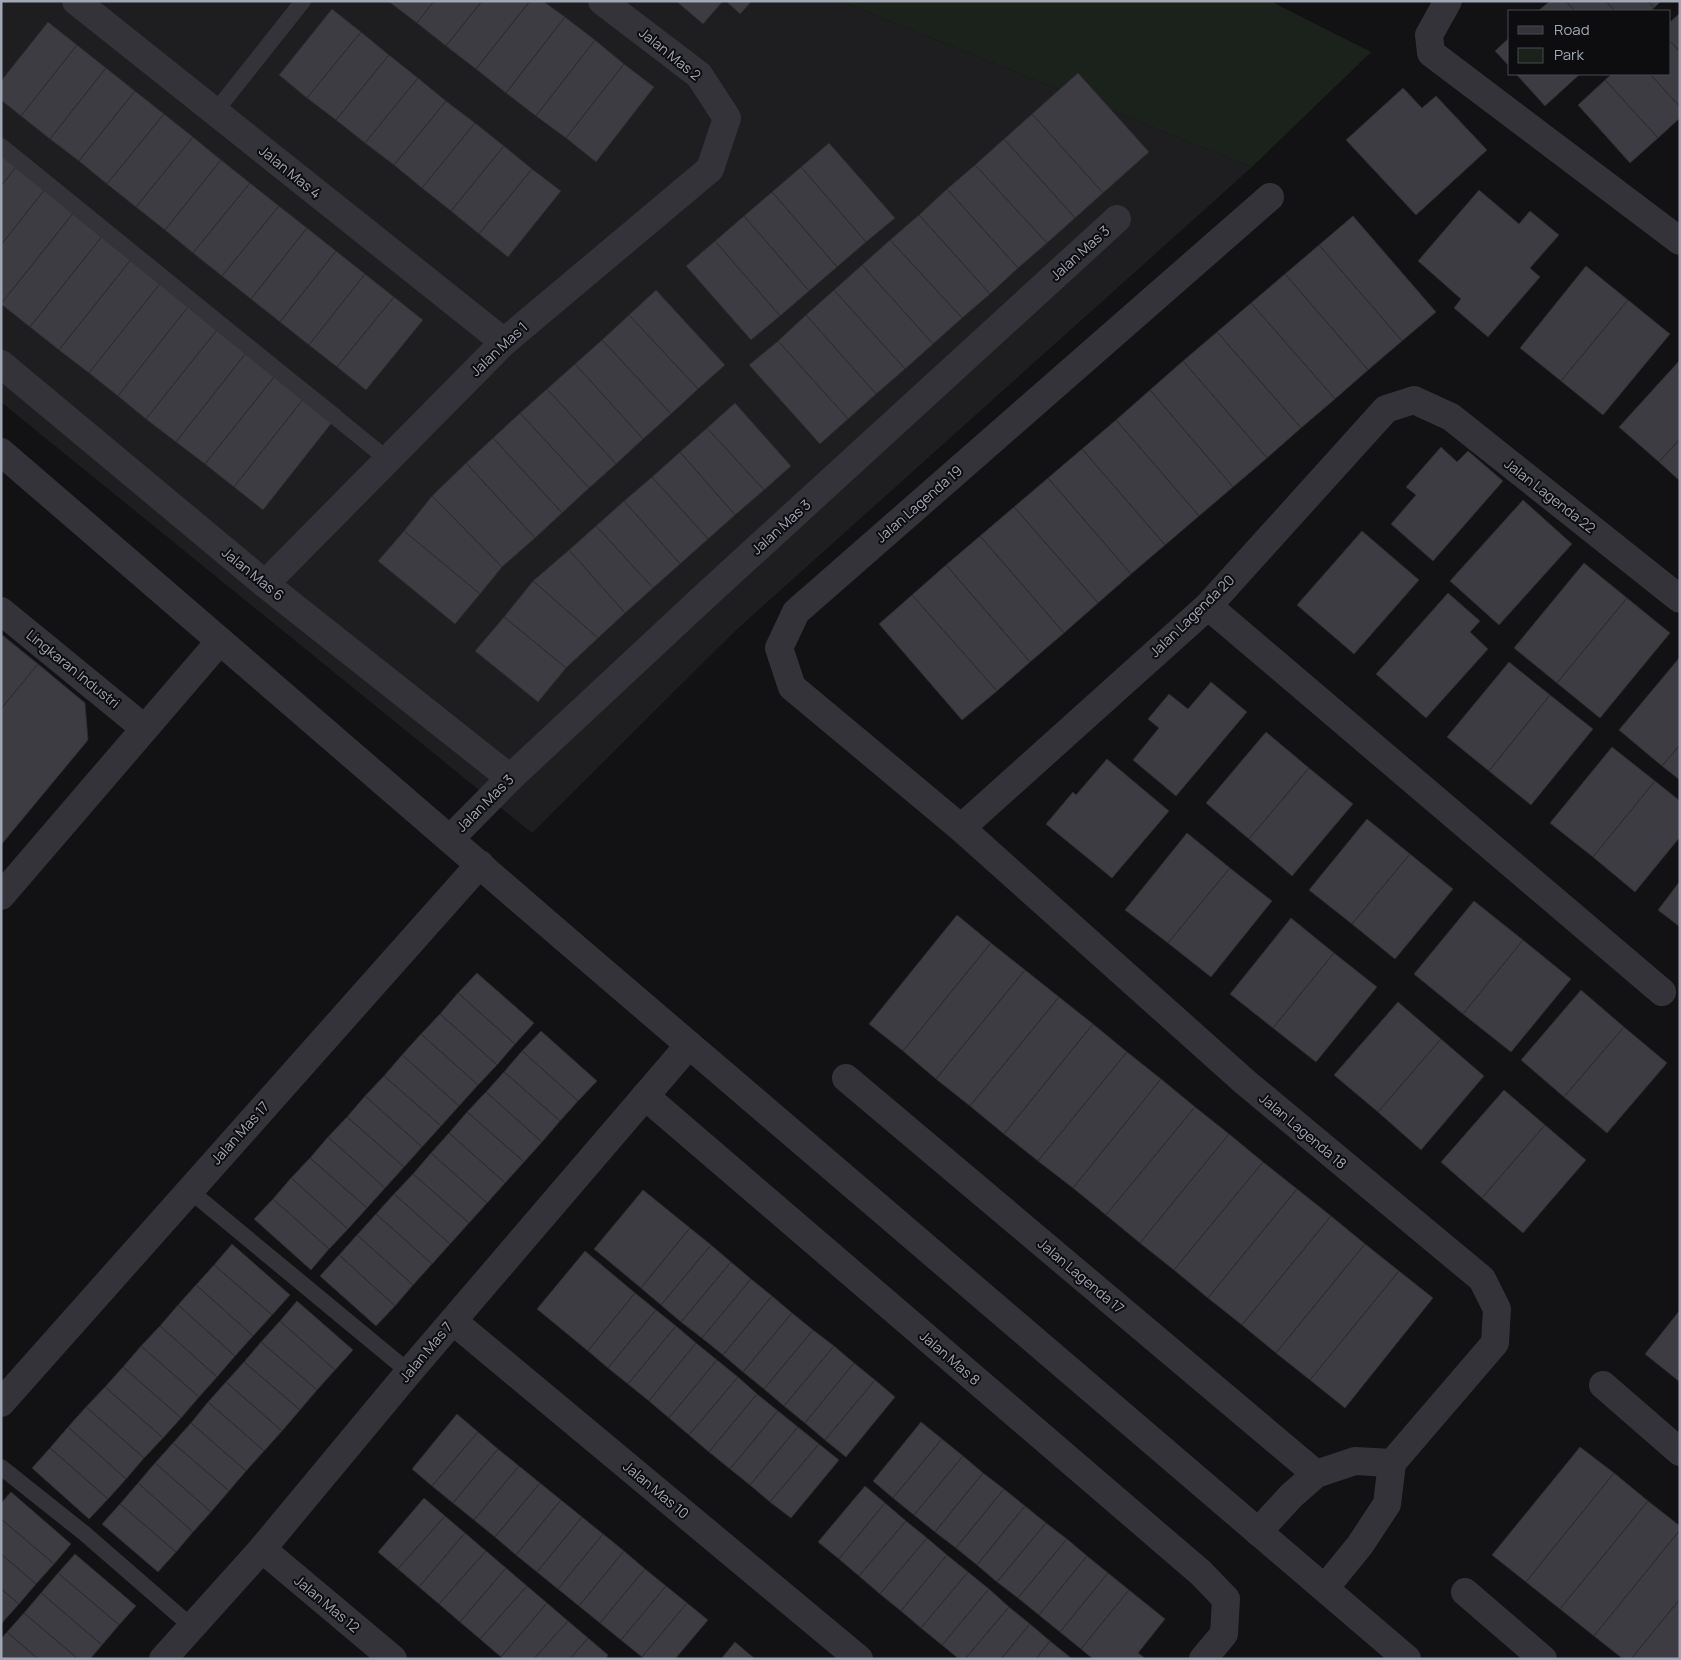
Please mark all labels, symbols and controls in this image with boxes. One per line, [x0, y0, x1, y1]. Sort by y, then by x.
legend [1508, 10, 1671, 75]
text: Road [1554, 19, 1590, 40]
street label: Jalan Mas 2 [636, 23, 705, 84]
text: Park [1554, 44, 1584, 65]
street label: Jalan Mas 4 [255, 141, 325, 202]
street label: Jalan Mas 3 [1046, 221, 1113, 284]
street label: Jalan Mas 1 [466, 317, 531, 380]
street label: Jalan Lagenda 22 [1501, 454, 1600, 537]
street label: Jalan Lagenda 19 [871, 461, 966, 547]
street label: Jalan Mas 3 [747, 495, 814, 558]
street label: Jalan Mas 6 [218, 543, 288, 605]
street label: Jalan Lagenda 20 [1145, 570, 1238, 661]
street label: Lingkaran Industri [23, 625, 124, 712]
street label: Jalan Mas 3 [452, 770, 517, 835]
street label: Jalan Lagenda 18 [1256, 1089, 1351, 1173]
street label: Jalan Mas 17 [206, 1097, 273, 1168]
street label: Jalan Lagenda 17 [1034, 1234, 1129, 1317]
street label: Jalan Mas 7 [395, 1318, 456, 1386]
street label: Jalan Mas 8 [916, 1326, 985, 1389]
street label: Jalan Mas 10 [620, 1457, 693, 1523]
street label: Jalan Mas 12 [291, 1571, 364, 1636]

